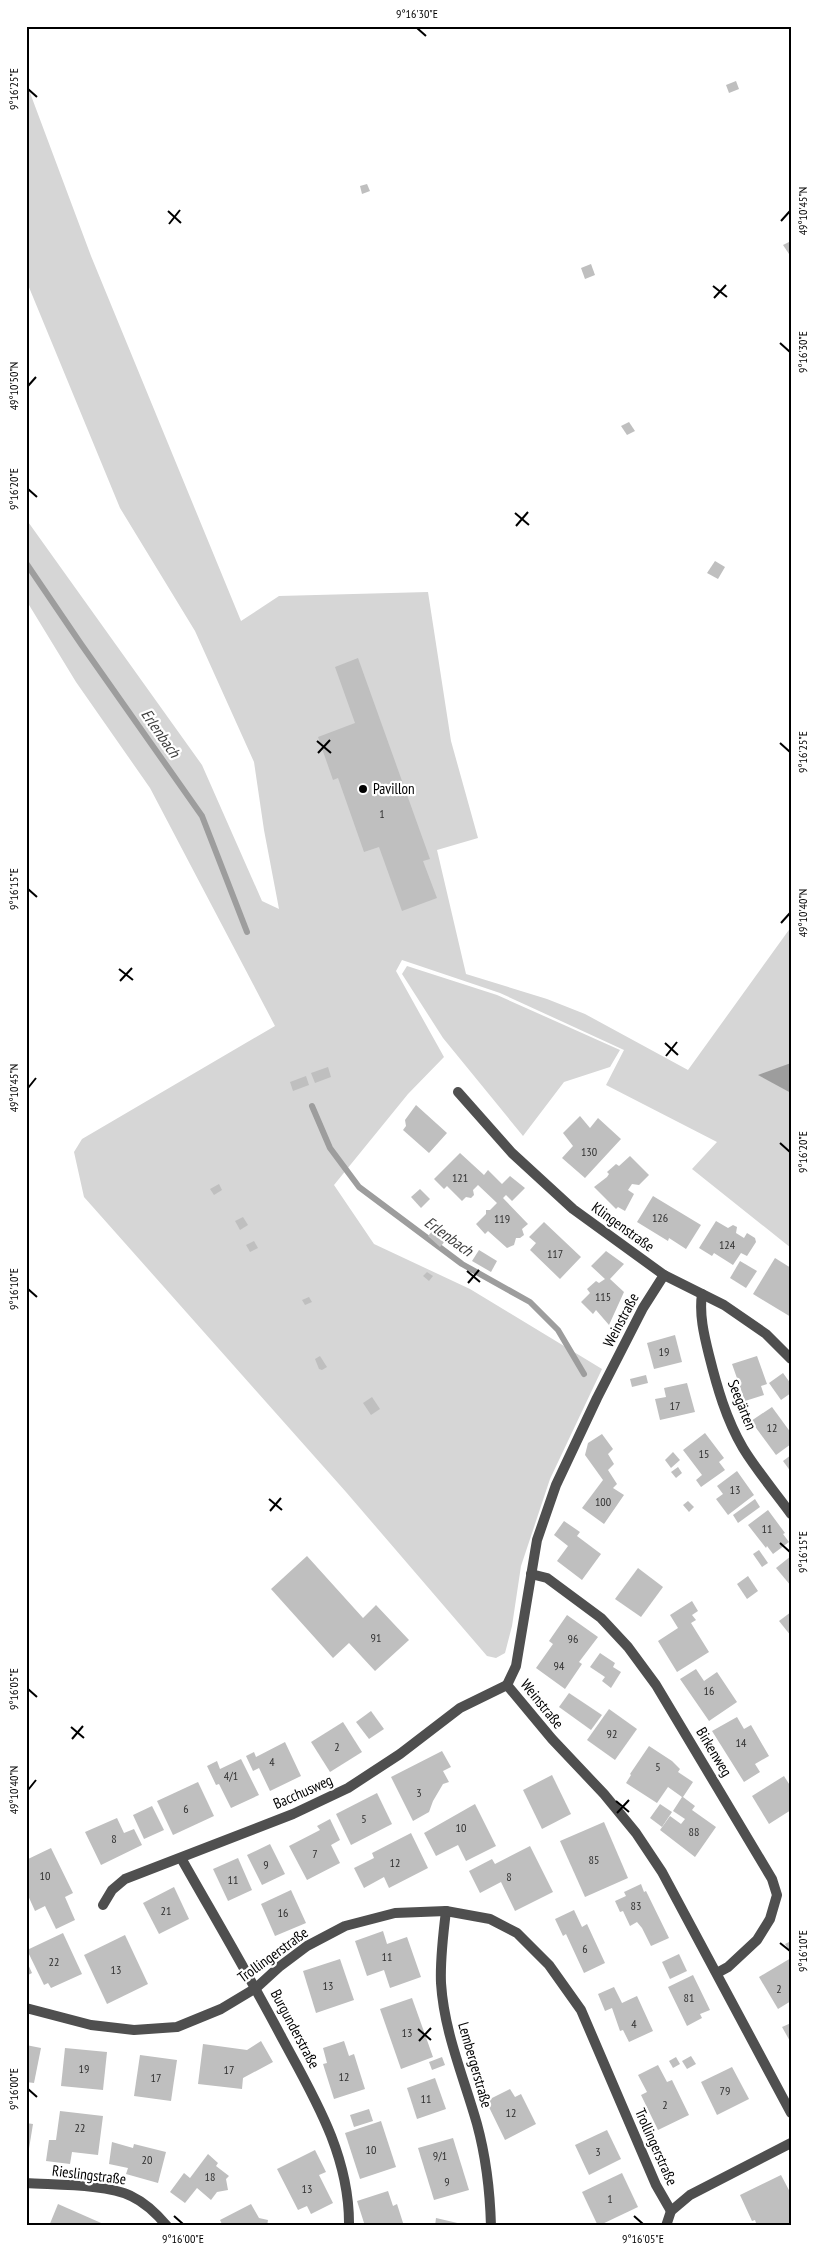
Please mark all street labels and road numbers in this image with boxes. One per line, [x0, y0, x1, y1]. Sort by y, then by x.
street label: Klingenstraße [588, 1198, 658, 1256]
street label: Weinstraße [598, 1290, 643, 1350]
street label: Seegärten [724, 1377, 761, 1433]
street label: Weinstraße [517, 1675, 568, 1732]
street label: Birkenweg [692, 1724, 737, 1780]
street label: Bacchusweg [270, 1770, 335, 1813]
street label: Trollingerstraße [234, 1923, 312, 1987]
street label: Burgunderstraße [267, 1986, 324, 2072]
street label: Lembergerstraße [454, 2020, 497, 2110]
street label: Trollingerstraße [631, 2105, 682, 2188]
street label: Rieslingstraße [51, 2161, 127, 2188]

